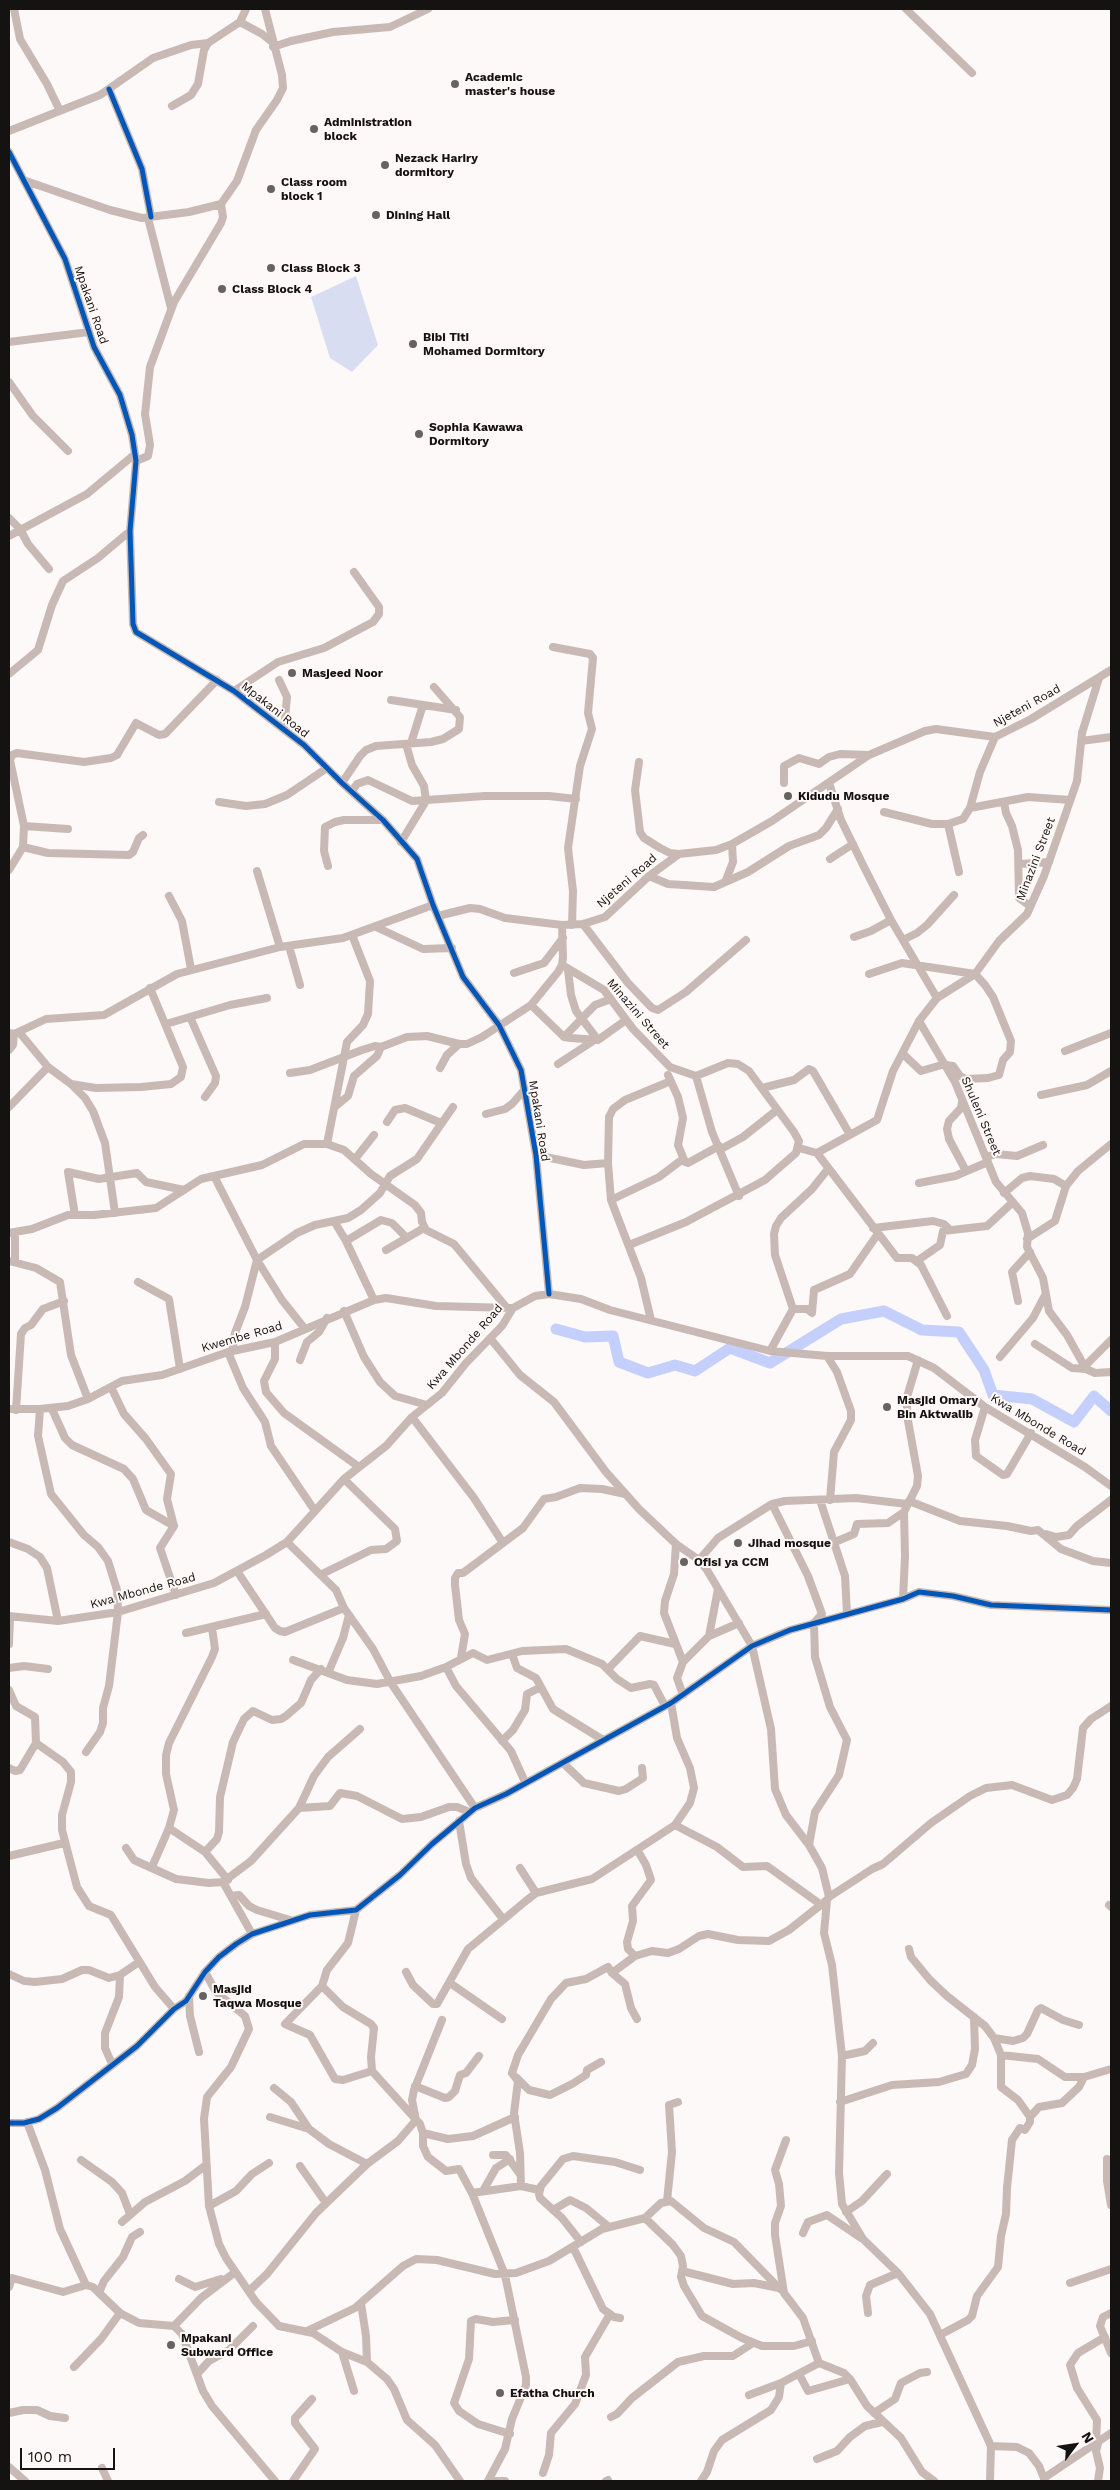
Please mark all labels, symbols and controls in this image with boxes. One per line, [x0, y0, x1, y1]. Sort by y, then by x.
place label: Academic master's house [465, 70, 555, 98]
marker: Academic master's house [449, 78, 461, 90]
place label: Administration block [324, 115, 412, 143]
marker: Administration block [308, 123, 320, 135]
place label: Nezack Hariry dormitory [395, 151, 478, 179]
marker: Nezack Hariry dormitory [379, 159, 391, 171]
place label: Class room block 1 [281, 175, 347, 203]
marker: Class room block 1 [265, 183, 277, 195]
place label: Dining Hall [386, 208, 450, 222]
marker: Dining Hall [370, 209, 382, 221]
place label: Class Block 3 [281, 261, 360, 275]
marker: Class Block 3 [265, 262, 277, 274]
street label: Mpakani Road [71, 264, 111, 346]
place label: Class Block 4 [232, 282, 312, 296]
marker: Class Block 4 [216, 283, 228, 295]
place label: Bibi Titi Mohamed Dormitory [423, 330, 545, 358]
marker: Bibi Titi Mohamed Dormitory [407, 338, 419, 350]
place label: Sophia Kawawa Dormitory [429, 420, 523, 448]
marker: Sophia Kawawa Dormitory [413, 428, 425, 440]
place label: Masjeed Noor [302, 666, 383, 680]
marker: Masjeed Noor [286, 667, 298, 679]
street label: Mpakani Road [238, 679, 312, 741]
street label: Njeteni Road [991, 682, 1063, 730]
place label: Kidudu Mosque [798, 789, 889, 803]
marker: Kidudu Mosque [782, 790, 794, 802]
street label: Minazini Street [1013, 815, 1059, 903]
street label: Njeteni Road [594, 851, 660, 911]
street label: Minazini Street [604, 976, 672, 1052]
street label: Shuleni Street [958, 1075, 1004, 1157]
street label: Mpakani Road [525, 1079, 553, 1163]
street label: Kwa Mbonde Road [424, 1301, 506, 1393]
street label: Kwembe Road [200, 1319, 284, 1355]
street label: Kwa Mbonde Road [988, 1391, 1088, 1459]
place label: Masjid Omary Bin Aktwalib [897, 1393, 978, 1421]
marker: Masjid Omary Bin Aktwalib [881, 1401, 893, 1413]
place label: Jihad mosque [748, 1536, 831, 1550]
marker: Jihad mosque [732, 1537, 744, 1549]
place label: Ofisi ya CCM [694, 1555, 769, 1569]
marker: Ofisi ya CCM [678, 1556, 690, 1568]
street label: Kwa Mbonde Road [89, 1570, 197, 1612]
place label: Masjid Taqwa Mosque [213, 1982, 302, 2010]
marker: Masjid Taqwa Mosque [197, 1990, 209, 2002]
place label: Mpakani Subward Office [181, 2331, 273, 2359]
marker: Mpakani Subward Office [165, 2339, 177, 2351]
place label: Efatha Church [510, 2386, 595, 2400]
marker: Efatha Church [494, 2387, 506, 2399]
north arrow [1050, 2420, 1100, 2470]
text: N [1078, 2429, 1097, 2446]
scale bar [22, 2438, 118, 2470]
text: 100 m [28, 2448, 72, 2466]

